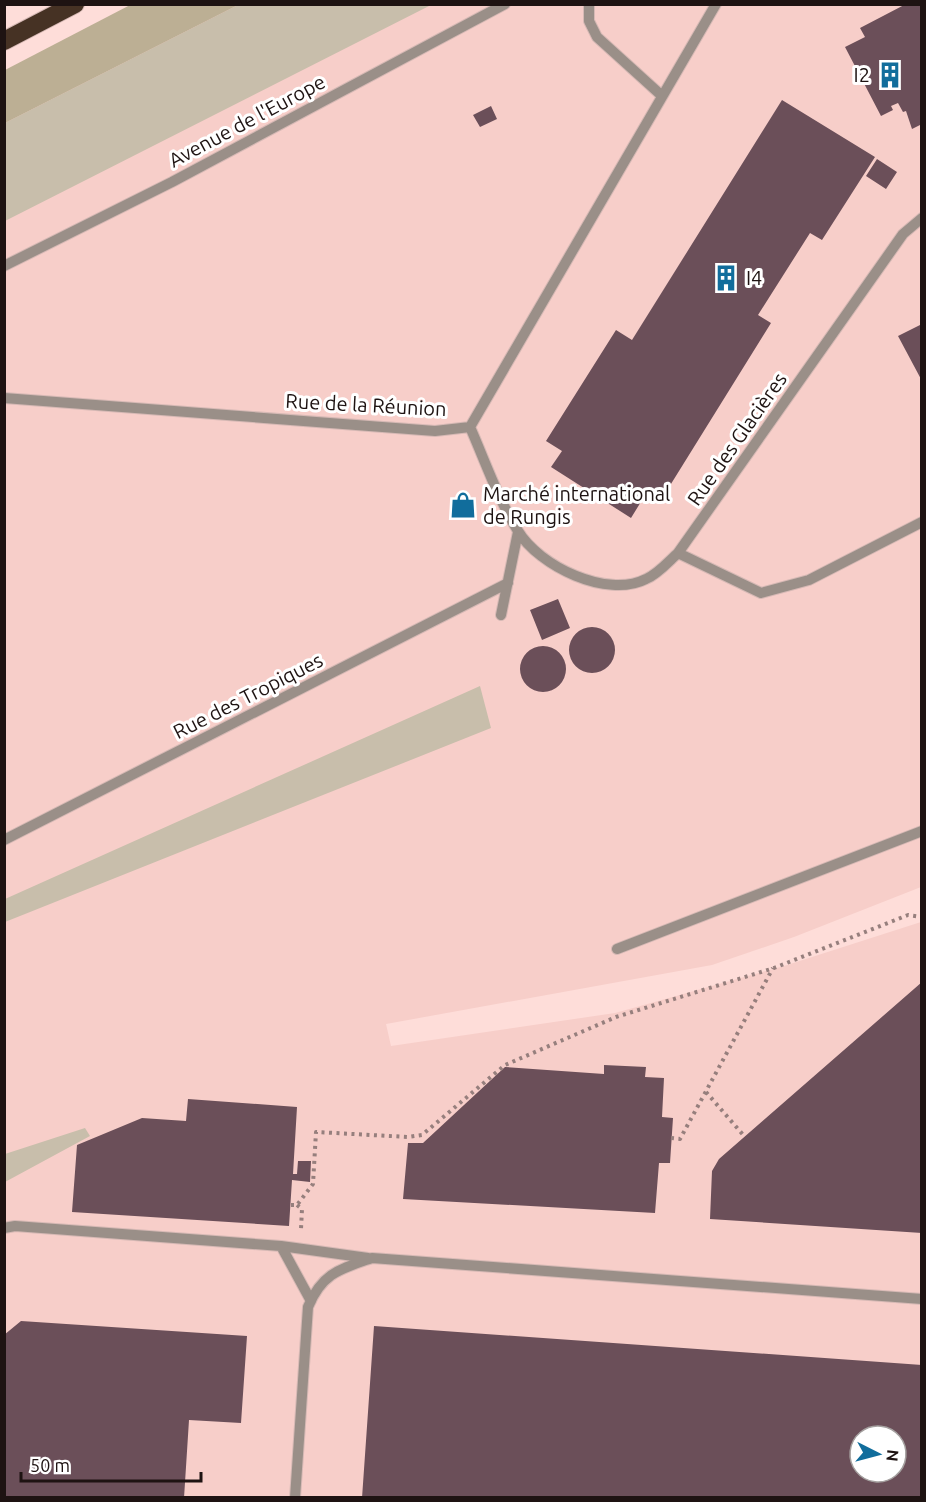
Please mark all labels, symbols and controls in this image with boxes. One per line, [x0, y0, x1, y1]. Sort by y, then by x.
building icon: I2 [875, 60, 905, 90]
place label: I2 [854, 63, 870, 86]
street label: Avenue de l'Europe [165, 70, 329, 172]
building icon: I4 [711, 263, 741, 293]
place label: I4 [746, 266, 762, 289]
street label: Rue des Glacières [682, 368, 791, 510]
street label: Rue de la Réunion [285, 389, 447, 420]
place label: Marché international de Rungis [483, 482, 670, 528]
shop icon: Marché international de Rungis [448, 490, 478, 520]
street label: Rue des Tropiques [169, 648, 326, 743]
north arrow [848, 1424, 908, 1484]
scale bar [21, 1445, 201, 1483]
text: N [883, 1449, 902, 1462]
text: 50 m [30, 1455, 70, 1475]

